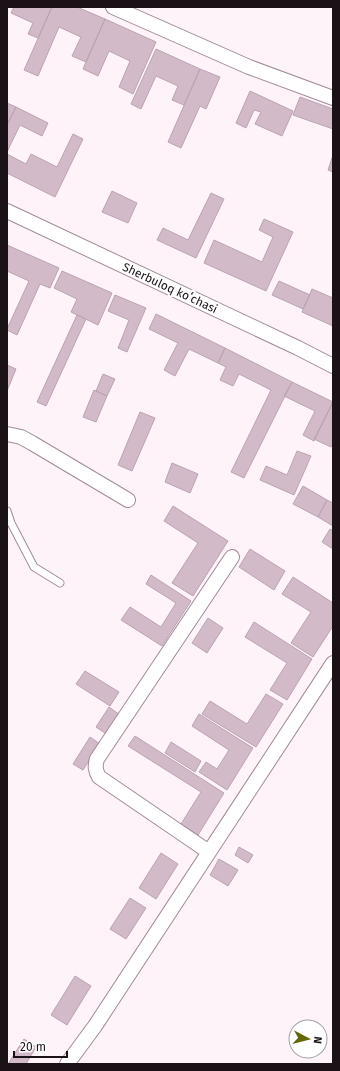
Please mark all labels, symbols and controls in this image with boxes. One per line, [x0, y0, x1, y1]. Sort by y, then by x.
street label: Sherbuloq koʻchasi [120, 259, 220, 316]
north arrow [288, 1019, 328, 1059]
scale bar [14, 1033, 67, 1059]
text: N [311, 1036, 324, 1045]
text: 20 m [20, 1040, 46, 1054]

